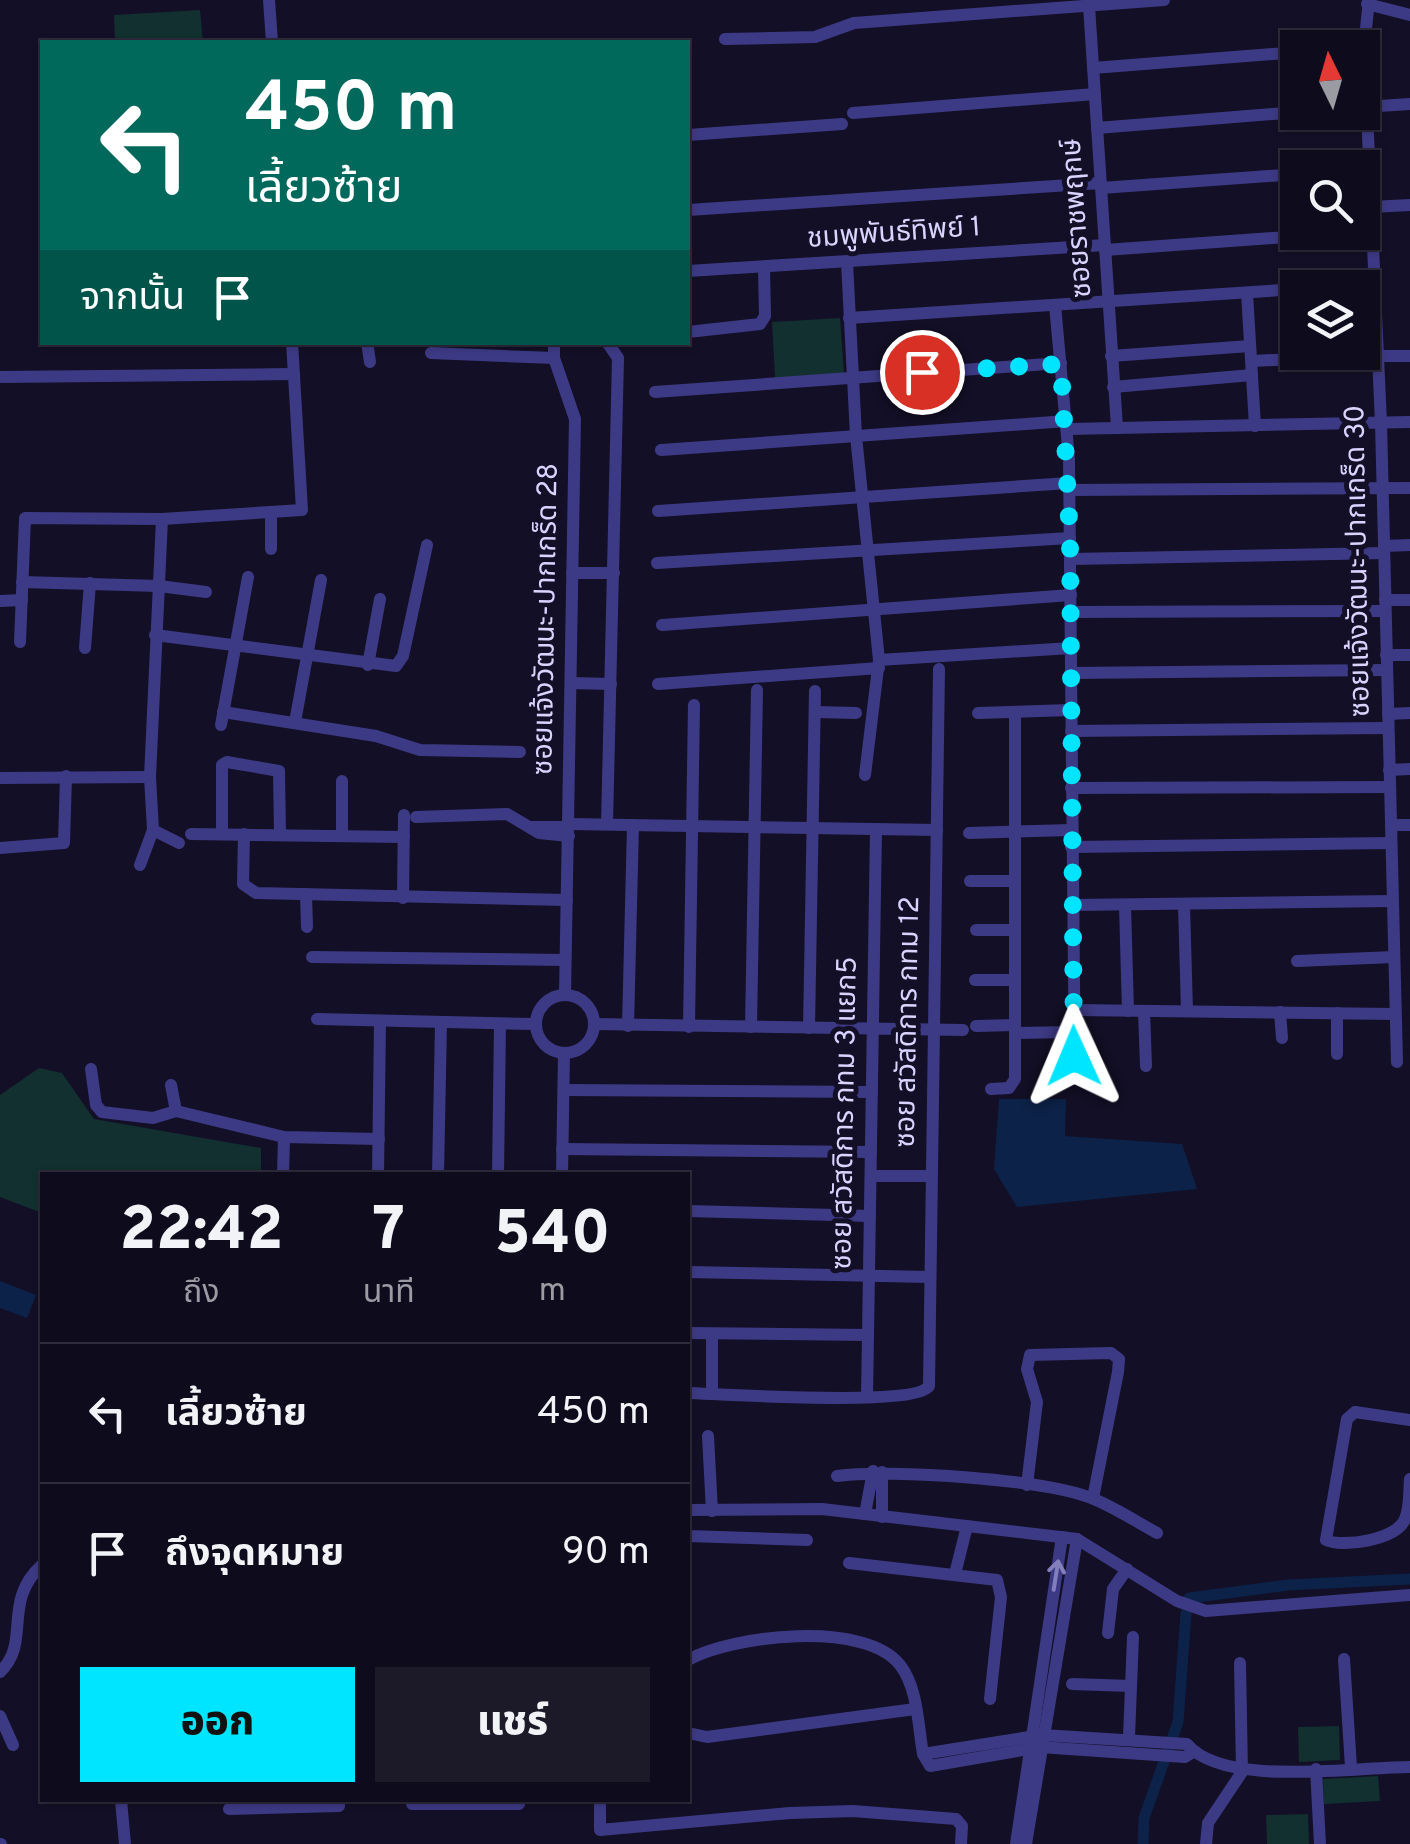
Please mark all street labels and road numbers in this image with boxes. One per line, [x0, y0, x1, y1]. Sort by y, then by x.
street label: ซอยราชพฤกษ์ [1054, 137, 1102, 299]
street label: ชมพูพันธ์ทิพย์ 1 [806, 210, 982, 258]
street label: ซอยแจ้งวัฒนะ-ปากเกร็ด 30 [1338, 405, 1380, 717]
street label: ซอยแจ้งวัฒนะ-ปากเกร็ด 28 [526, 463, 568, 775]
street label: ซอย สวัสดิการ กทม 12 [889, 896, 929, 1148]
street label: ซอย สวัสดิการ กทม 3 แยก5 [825, 956, 867, 1270]

